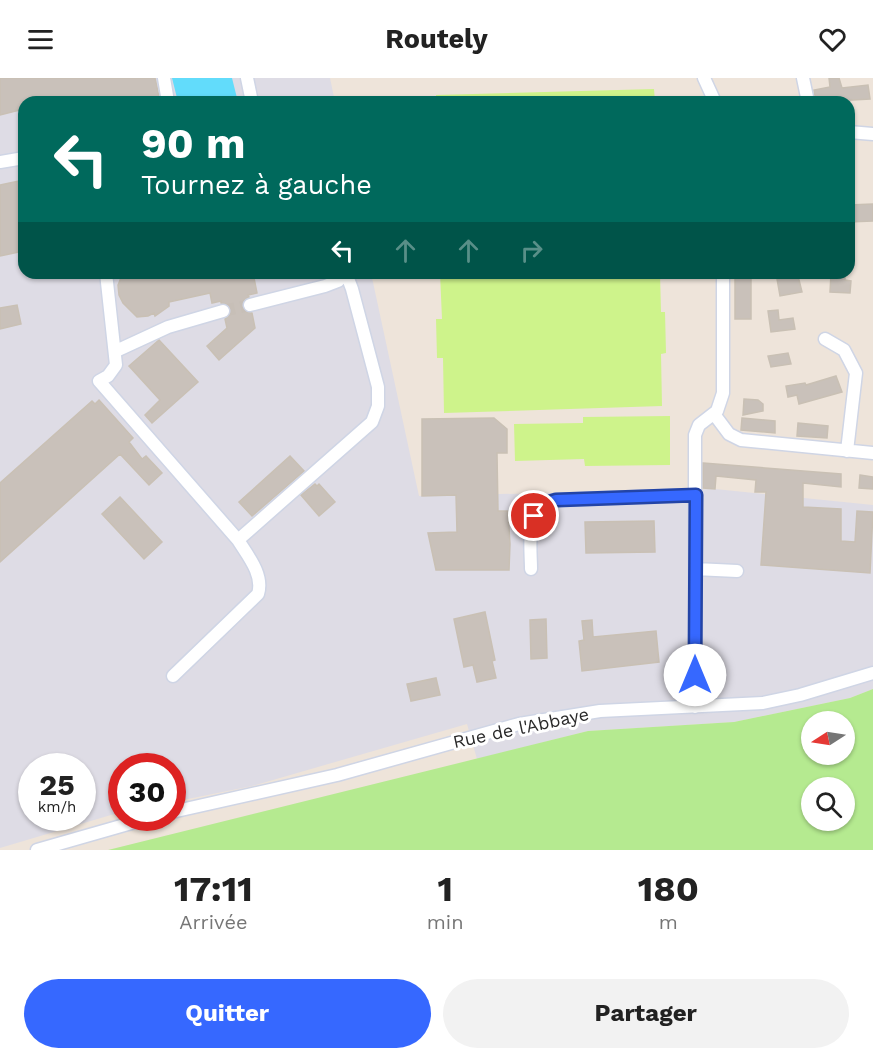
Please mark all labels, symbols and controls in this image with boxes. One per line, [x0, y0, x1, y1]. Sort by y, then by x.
icon: menu [24, 23, 57, 56]
text: Routely [385, 23, 488, 55]
icon: heart [816, 23, 849, 56]
text: 90 m [141, 119, 245, 168]
icon: left [42, 120, 120, 198]
text: Tournez à gauche [141, 169, 372, 201]
icon: left [326, 234, 359, 267]
icon: ahead [389, 234, 422, 267]
icon: ahead [452, 234, 485, 267]
icon: right [515, 234, 548, 267]
pin [508, 490, 559, 541]
icon: arrive [517, 499, 550, 532]
position arrow [663, 643, 727, 707]
street label: Rue de l'Abbaye [451, 703, 591, 752]
north arrow [801, 711, 855, 765]
map controls [801, 711, 855, 831]
speed limit sign: 30 [108, 753, 186, 831]
text: 25 [39, 767, 75, 802]
button: search [801, 777, 855, 831]
text: km/h [38, 798, 76, 816]
text: 17:11 [174, 868, 253, 910]
text: 1 [437, 868, 453, 910]
text: 180 [638, 868, 699, 910]
text: Arrivée [179, 910, 248, 934]
text: min [427, 910, 464, 934]
text: m [659, 910, 678, 934]
button: Quitter [24, 979, 431, 1048]
button: Partager [443, 979, 849, 1048]

